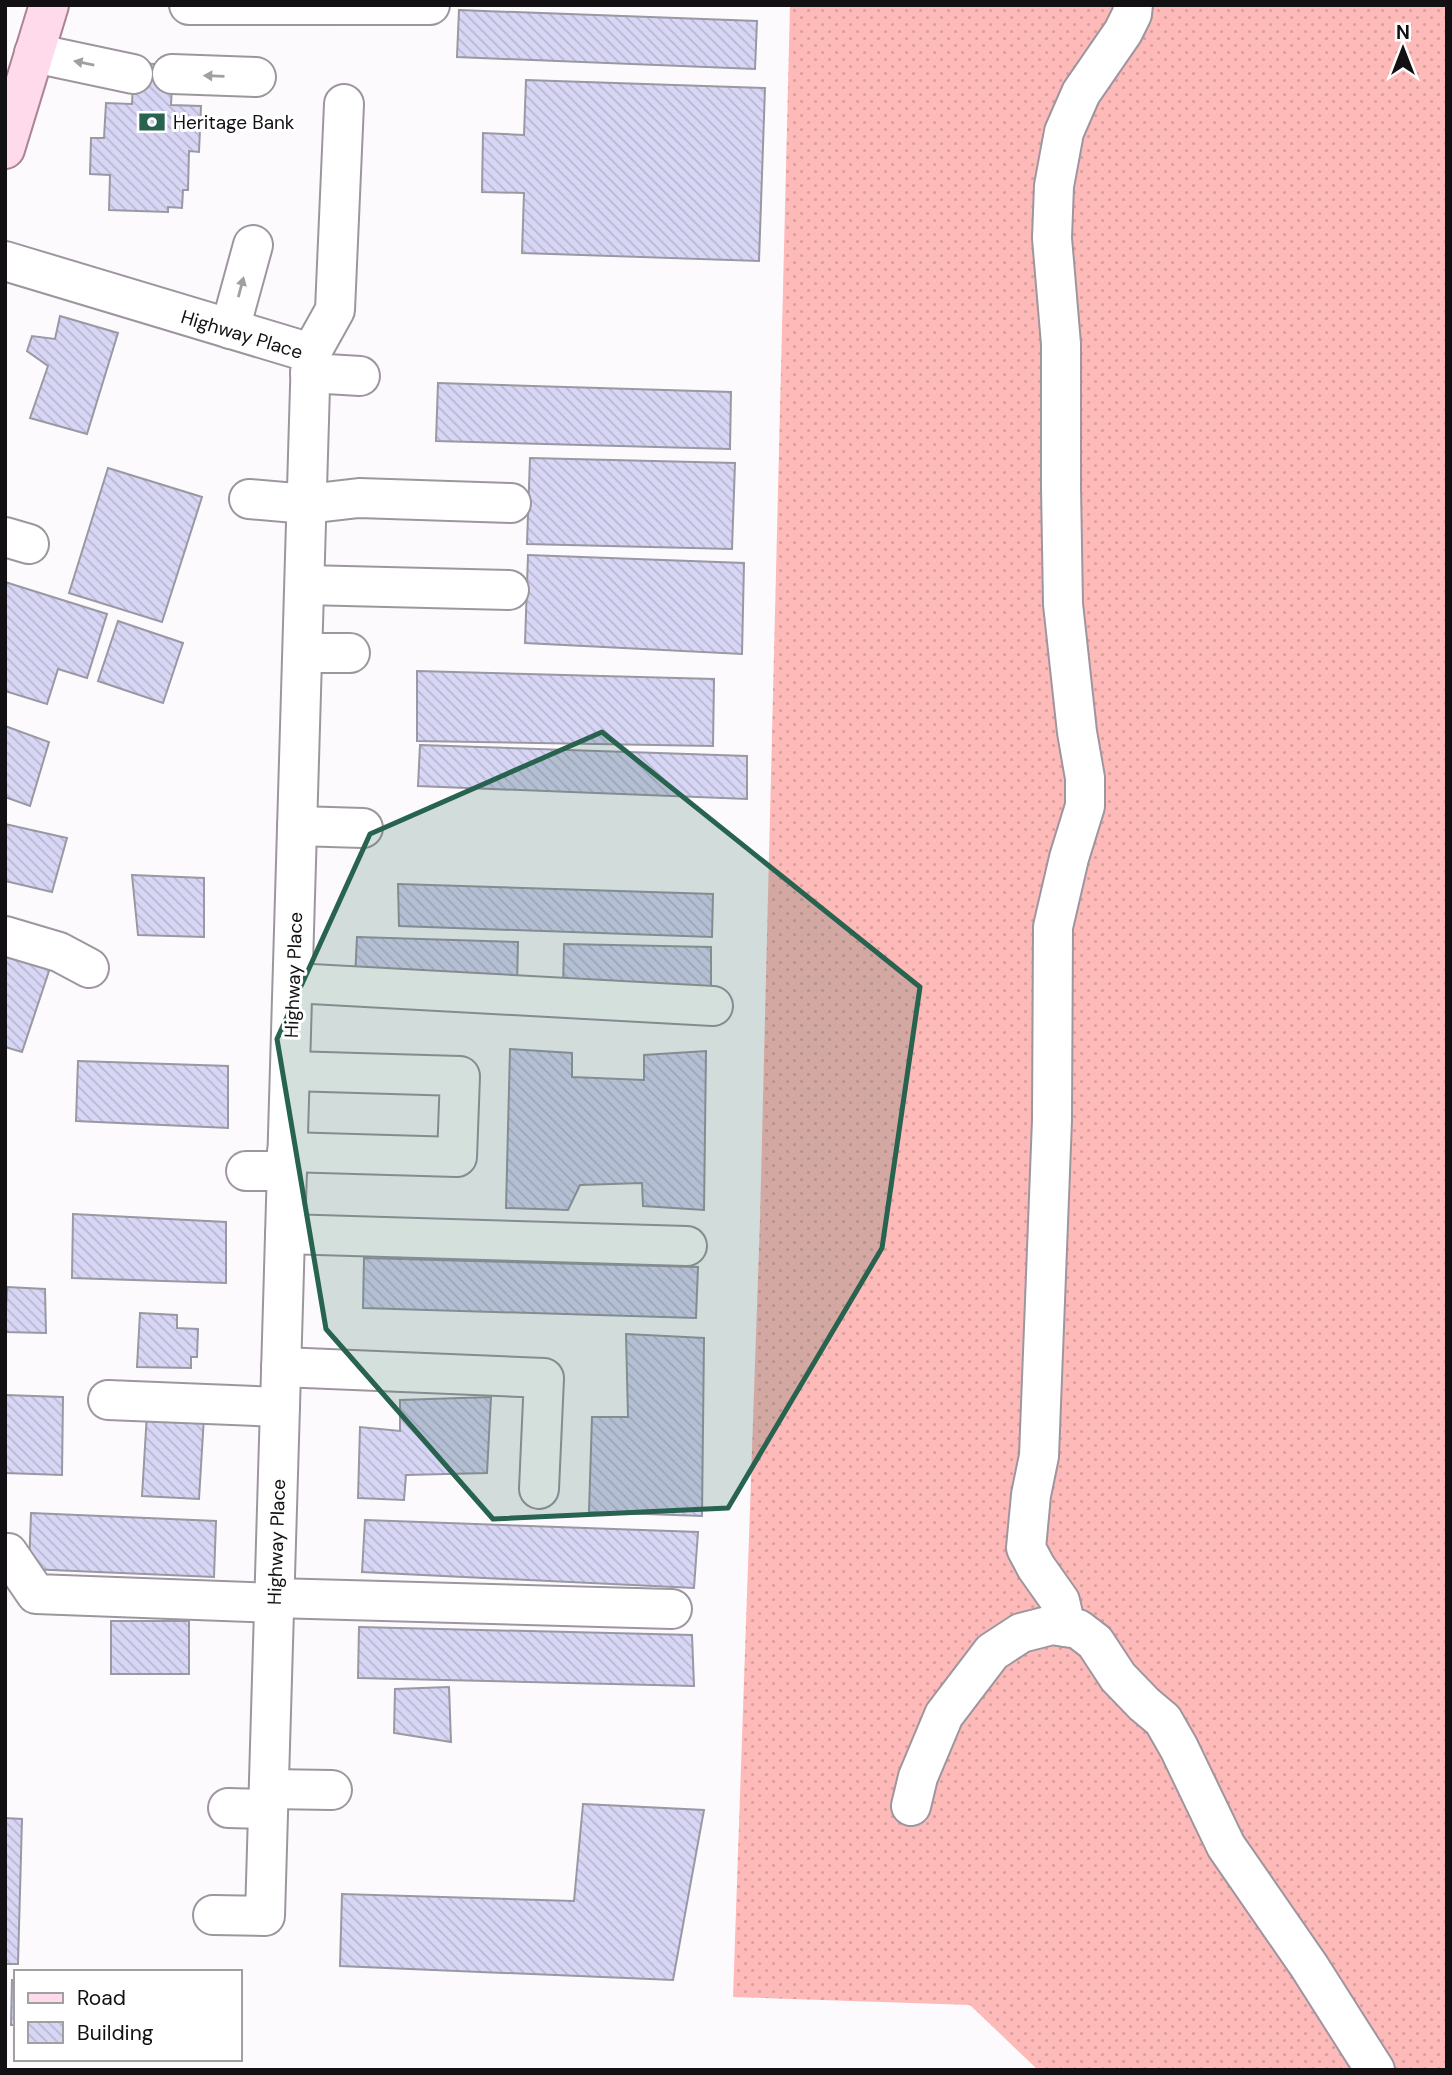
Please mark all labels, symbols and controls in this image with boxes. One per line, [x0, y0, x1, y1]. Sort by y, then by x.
north arrow [1368, 14, 1438, 84]
text: N [1396, 20, 1410, 45]
one-way arrow [73, 58, 95, 69]
one-way arrow [203, 70, 225, 81]
bank icon: Heritage Bank [137, 107, 167, 137]
place label: Heritage Bank [173, 110, 295, 135]
one-way arrow [236, 276, 247, 298]
street label: Highway Place [178, 304, 306, 365]
street label: Highway Place [279, 912, 308, 1038]
street label: Highway Place [262, 1479, 291, 1605]
legend [14, 1970, 242, 2061]
text: Road [77, 1984, 126, 2012]
text: Building [77, 2019, 154, 2047]

